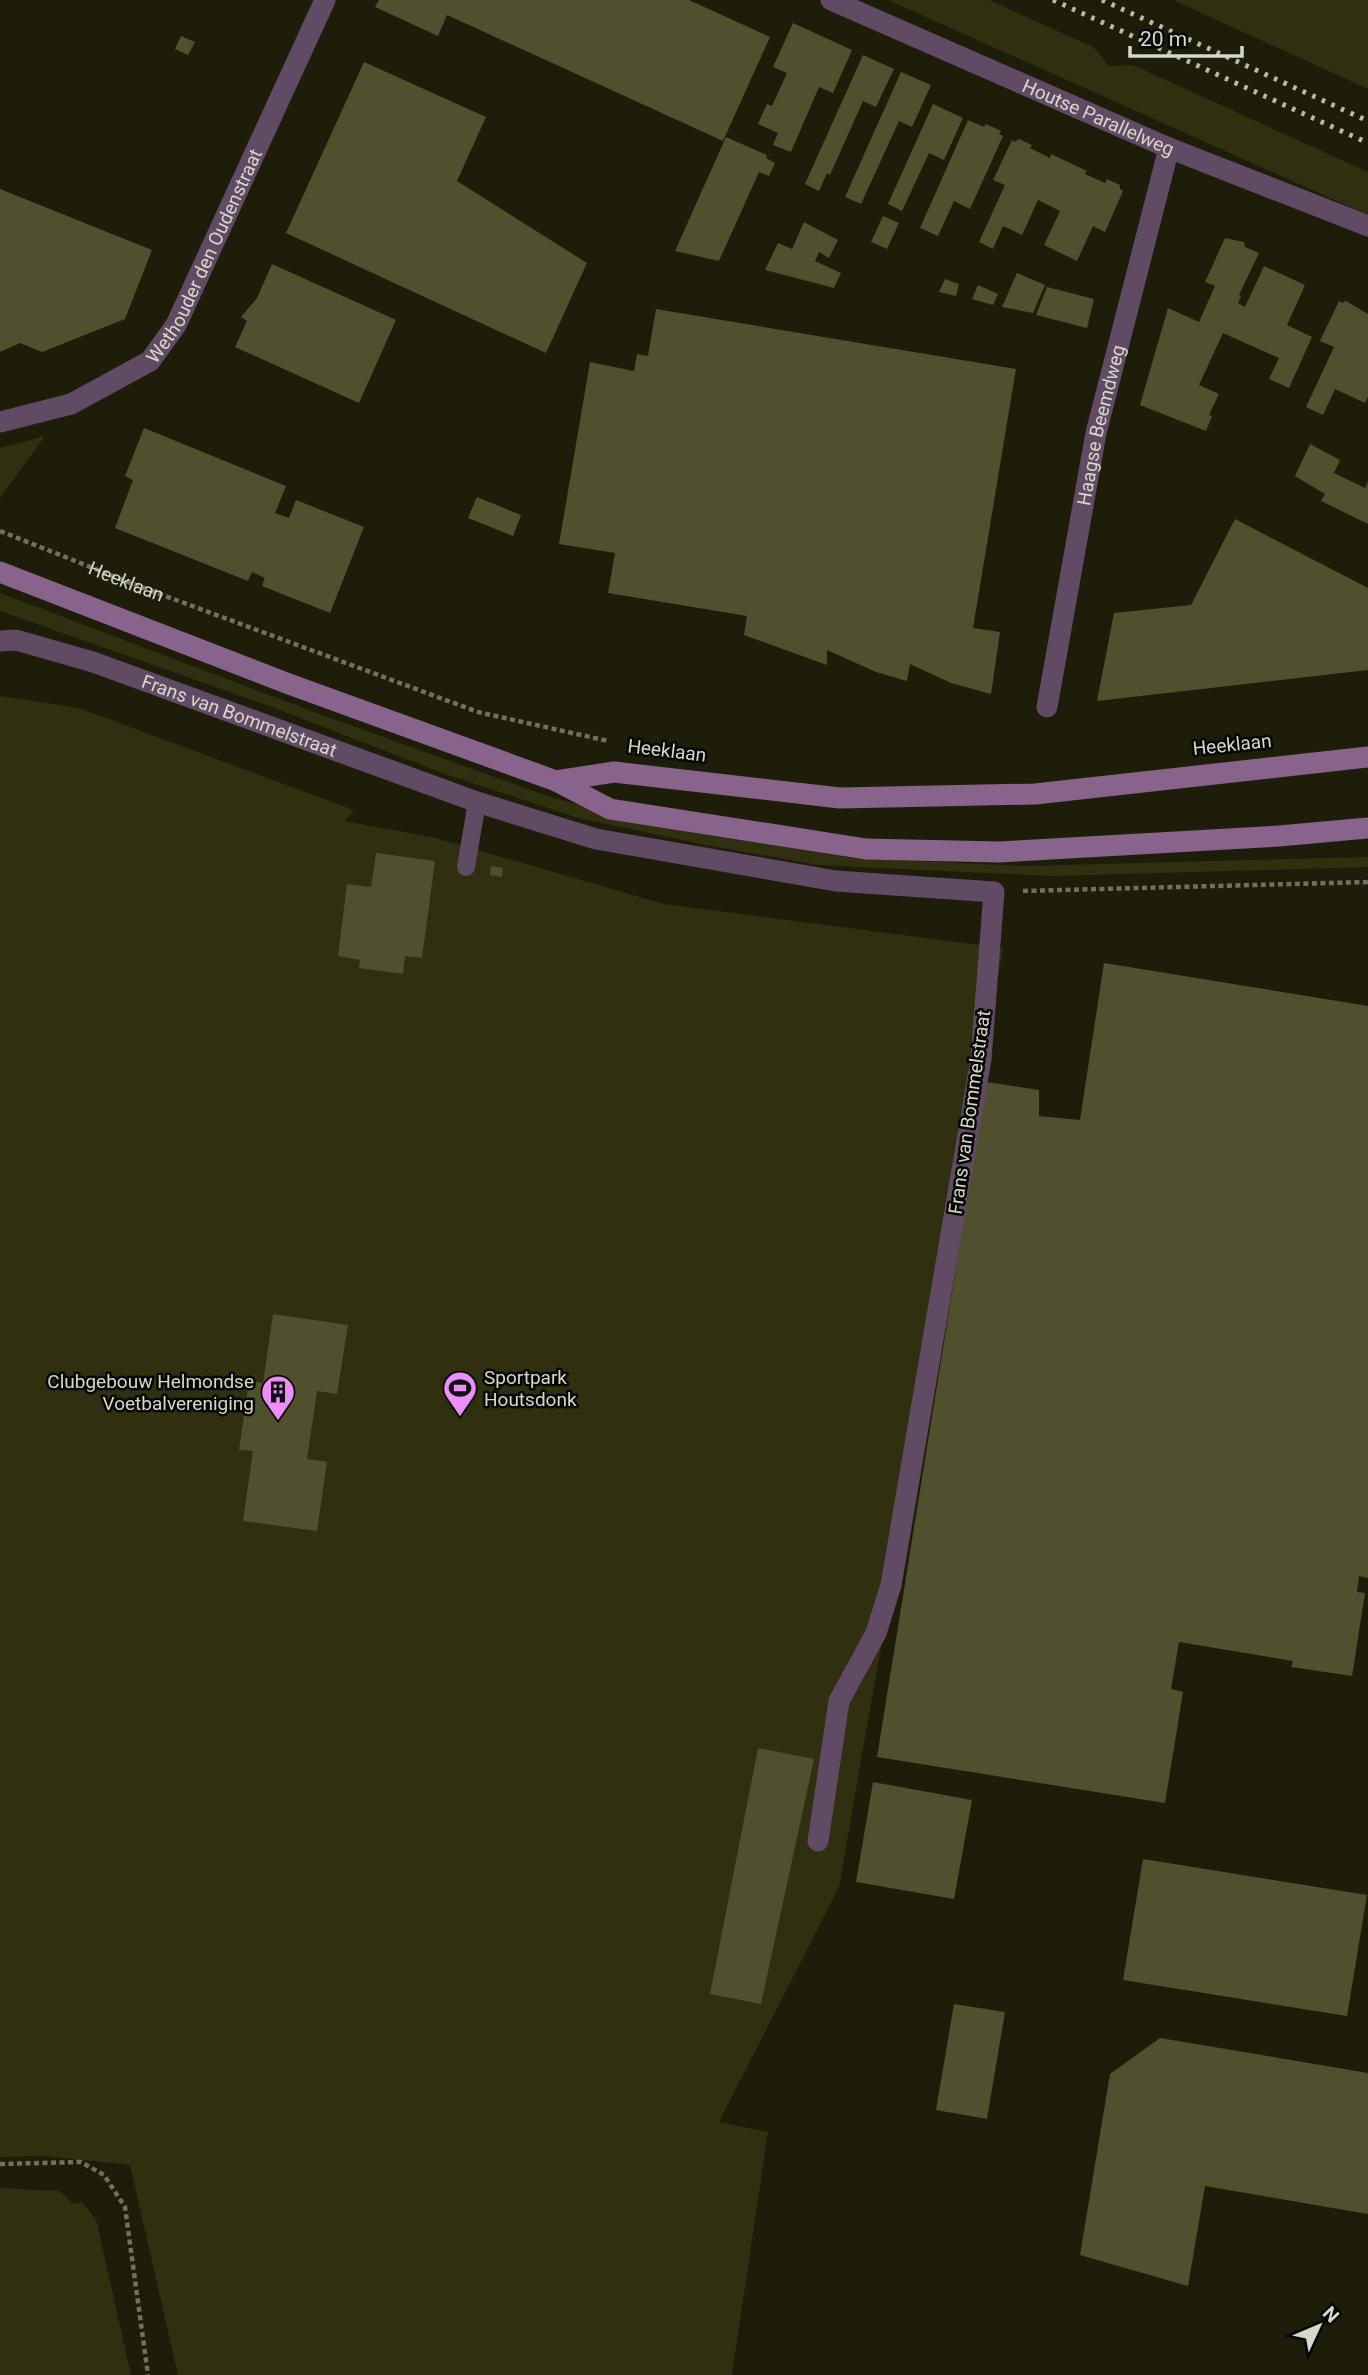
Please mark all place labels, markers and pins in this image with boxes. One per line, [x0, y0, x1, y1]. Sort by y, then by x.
place label: Sportpark Houtsdonk [484, 1366, 577, 1411]
sports icon: Sportpark Houtsdonk [441, 1369, 479, 1418]
place label: Clubgebouw Helmondse Voetbalvereniging [47, 1370, 254, 1415]
building icon: Clubgebouw Helmondse Voetbalvereniging [259, 1373, 297, 1422]

